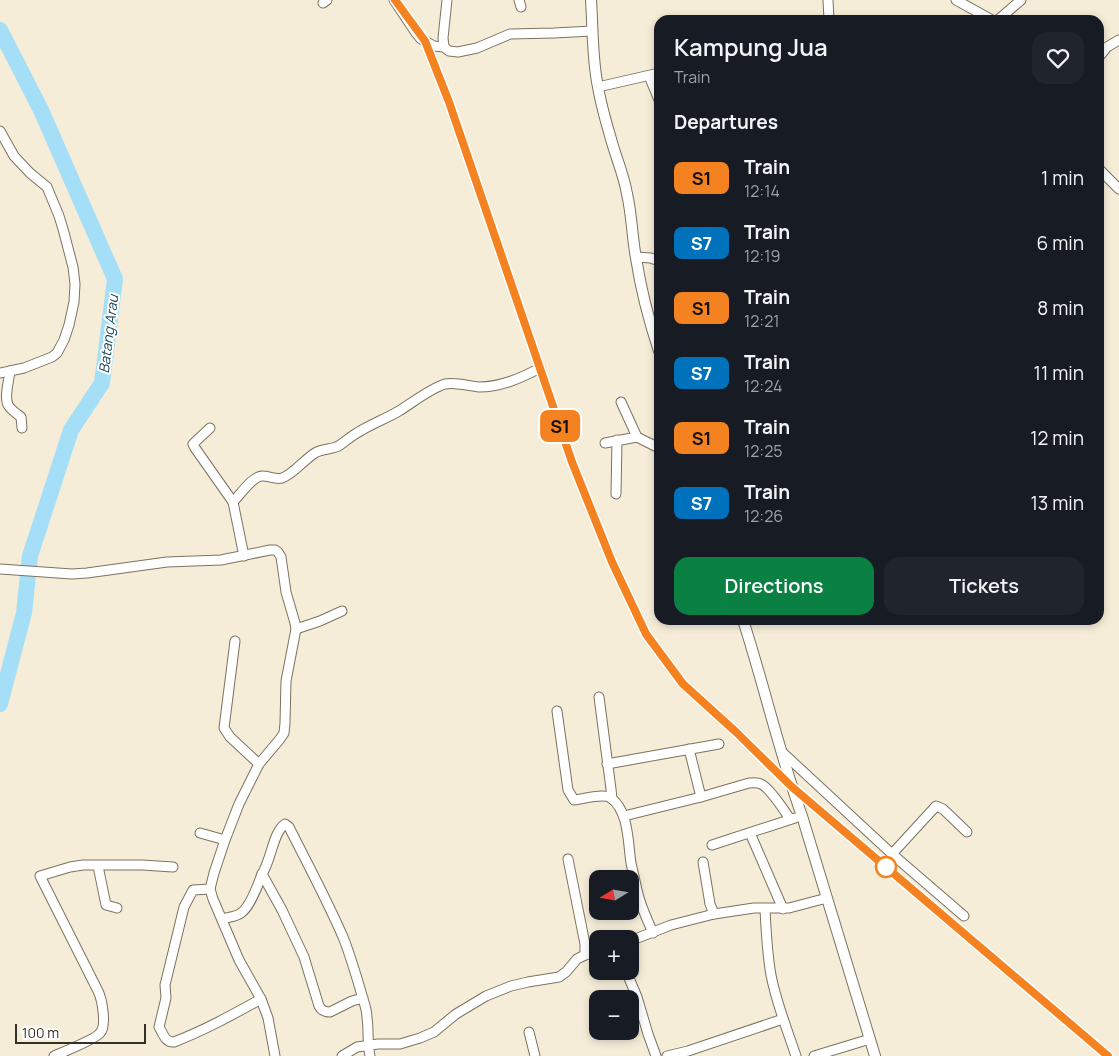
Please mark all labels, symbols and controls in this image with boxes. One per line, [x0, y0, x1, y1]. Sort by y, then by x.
text: Kampung Jua [674, 30, 828, 63]
button: heart [1032, 32, 1084, 84]
text: Train [674, 66, 710, 88]
text: Departures [674, 109, 778, 135]
text: Train [744, 154, 790, 180]
text: 1 min [1041, 165, 1084, 191]
text: S1 [692, 166, 711, 190]
text: 12:14 [744, 180, 780, 202]
text: Train [744, 219, 790, 245]
text: 6 min [1037, 230, 1084, 256]
text: S7 [691, 231, 712, 255]
text: 12:19 [744, 245, 780, 267]
text: Train [744, 284, 790, 310]
water label: Batang Arau [94, 292, 122, 374]
text: 8 min [1037, 295, 1084, 321]
text: S1 [692, 296, 711, 320]
text: 12:21 [744, 310, 780, 332]
text: Train [744, 349, 790, 375]
text: 11 min [1034, 360, 1084, 386]
text: S7 [691, 361, 712, 385]
text: 12:24 [744, 375, 782, 397]
line badge: S1 [538, 410, 582, 442]
text: S1 [550, 414, 570, 438]
text: Train [744, 414, 790, 440]
text: 12 min [1030, 425, 1084, 451]
text: S1 [692, 426, 711, 450]
text: 12:25 [744, 440, 783, 462]
text: Train [744, 479, 790, 505]
text: 13 min [1030, 490, 1084, 516]
text: S7 [691, 491, 712, 515]
text: 12:26 [744, 505, 783, 527]
button: Directions [674, 557, 874, 615]
button: Tickets [884, 557, 1084, 615]
unlabelled marker [875, 856, 897, 878]
north arrow [589, 870, 639, 920]
map controls [589, 870, 639, 1040]
button: + [589, 930, 639, 980]
button: − [589, 990, 639, 1040]
scale bar [15, 1021, 146, 1044]
text: 100 m [22, 1023, 59, 1042]

